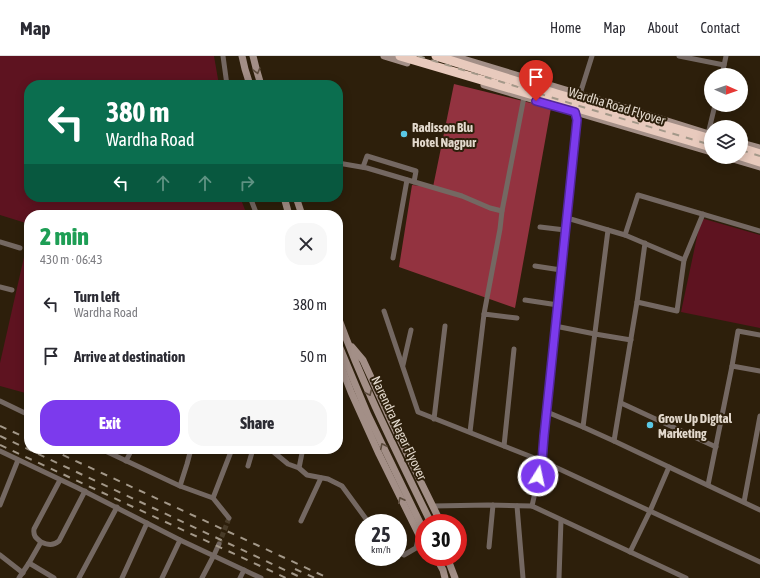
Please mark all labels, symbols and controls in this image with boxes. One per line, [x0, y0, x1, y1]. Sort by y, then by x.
text: Map [20, 17, 51, 39]
text: Home [550, 20, 581, 36]
text: Map [603, 20, 626, 36]
text: About [648, 20, 679, 36]
text: Contact [701, 20, 740, 36]
pin [519, 60, 553, 101]
icon: arrive [525, 66, 547, 88]
one-way arrow [252, 67, 260, 74]
north arrow [704, 68, 748, 112]
map controls [704, 68, 748, 164]
street label: Wardha Road Flyover [567, 84, 667, 128]
icon: left [40, 96, 92, 148]
text: 380 m [106, 96, 169, 128]
place label: Radisson Blu Hotel Nagpur [412, 120, 477, 150]
button: layers [704, 120, 748, 164]
text: Wardha Road [106, 129, 195, 150]
marker: Radisson Blu Hotel Nagpur [399, 129, 409, 139]
icon: left [110, 172, 132, 194]
icon: ahead [152, 172, 174, 194]
icon: ahead [194, 172, 216, 194]
icon: right [236, 172, 258, 194]
text: 2 min [40, 223, 89, 250]
button: close [285, 223, 327, 265]
text: 430 m · 06:43 [40, 252, 103, 267]
text: Turn left [74, 288, 120, 305]
icon: left [40, 293, 62, 315]
text: 380 m [293, 296, 327, 313]
text: Wardha Road [74, 305, 138, 320]
icon: arrive [40, 345, 62, 367]
text: Arrive at destination [74, 348, 185, 365]
text: 50 m [300, 348, 327, 365]
street label: Narendra Nagar Flyover [368, 374, 430, 482]
one-way arrow [365, 390, 373, 397]
button: Exit [40, 400, 180, 446]
button: Share [188, 400, 327, 446]
place label: Grow Up Digital Marketing [658, 411, 732, 441]
marker: Grow Up Digital Marketing [645, 420, 655, 430]
one-way arrow [380, 442, 388, 450]
position arrow [517, 455, 559, 497]
one-way arrow [398, 497, 406, 504]
speed limit sign: 30 [415, 514, 467, 566]
text: 25 [372, 523, 390, 546]
text: km/h [371, 544, 391, 555]

